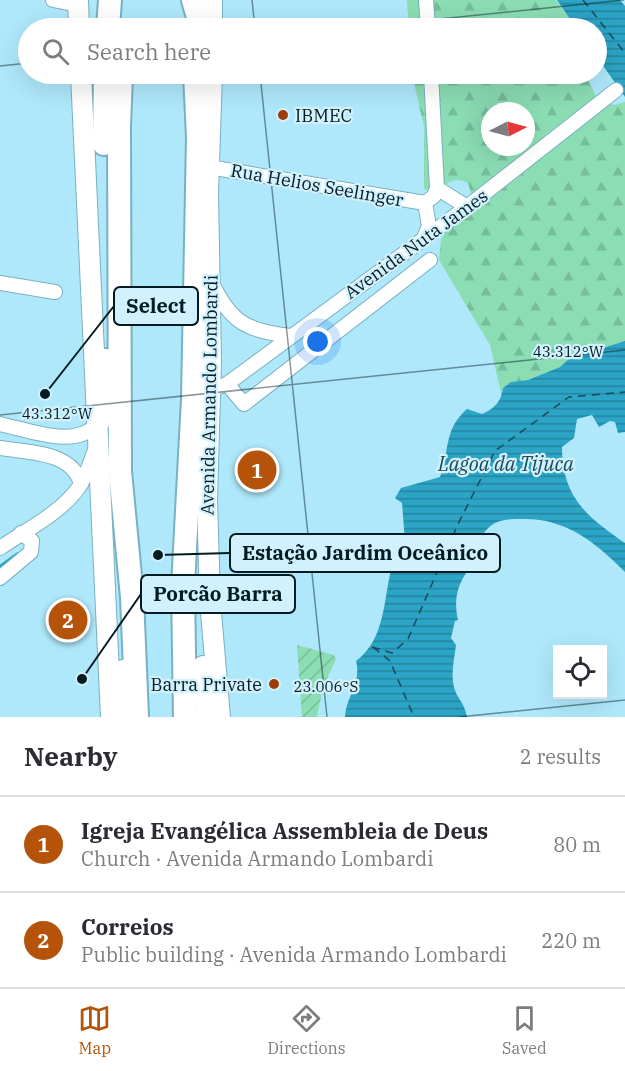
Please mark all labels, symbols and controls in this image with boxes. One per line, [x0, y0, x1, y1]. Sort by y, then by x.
search box [18, 18, 607, 84]
icon: search [39, 35, 72, 68]
text: Search here [87, 37, 211, 66]
north arrow [481, 102, 535, 156]
place label: IBMEC [295, 104, 352, 127]
marker: IBMEC [276, 108, 290, 122]
street label: Rua Helios Seelinger [229, 158, 405, 212]
street label: Avenida Nuta James [340, 184, 492, 304]
street label: Avenida Armando Lombardi [195, 274, 223, 515]
callout: Select [114, 287, 198, 325]
text: Select [126, 292, 186, 319]
your location [303, 327, 332, 356]
text: 43.312°W [533, 342, 604, 361]
text: 43.312°W [22, 404, 93, 423]
pin: 1 [238, 448, 276, 492]
water label: Lagoa da Tijuca [437, 450, 574, 477]
callout: Estação Jardim Oceânico [230, 534, 500, 572]
text: Estação Jardim Oceânico [242, 539, 488, 566]
callout: Porcão Barra [141, 575, 295, 613]
text: Porcão Barra [153, 580, 283, 607]
pin: 2 [48, 598, 88, 642]
map controls [553, 645, 607, 699]
button: locate [553, 645, 607, 699]
place label: Barra Private [150, 673, 262, 696]
marker: Barra Private [267, 677, 281, 691]
text: 23.006°S [294, 677, 358, 696]
text: Nearby [24, 739, 118, 773]
text: 2 results [520, 743, 601, 770]
text: Igreja Evangélica Assembleia de Deus [81, 816, 488, 845]
text: 1 [38, 831, 50, 858]
text: 80 m [553, 831, 601, 858]
text: Church · Avenida Armando Lombardi [81, 845, 434, 872]
text: Correios [81, 912, 174, 941]
text: 2 [38, 927, 50, 954]
text: 220 m [541, 927, 601, 954]
text: Public building · Avenida Armando Lombardi [81, 941, 507, 968]
tab: Map [78, 1002, 111, 1058]
tab: Directions [268, 1002, 346, 1058]
tab: Saved [502, 1002, 547, 1058]

